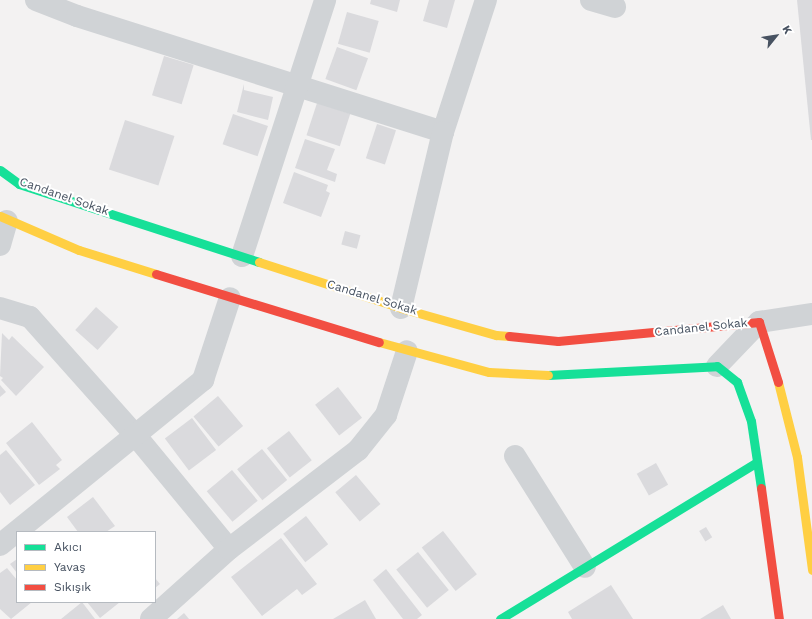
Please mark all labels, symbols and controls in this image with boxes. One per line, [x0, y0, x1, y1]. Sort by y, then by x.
north arrow [756, 16, 796, 56]
text: K [779, 23, 794, 36]
street label: Candanel Sokak [17, 175, 111, 219]
street label: Candanel Sokak [325, 277, 419, 319]
street label: Candanel Sokak [653, 316, 749, 340]
legend [16, 531, 156, 603]
text: Akıcı [54, 540, 82, 554]
text: Yavaş [54, 560, 86, 574]
text: Sıkışık [54, 580, 91, 594]

